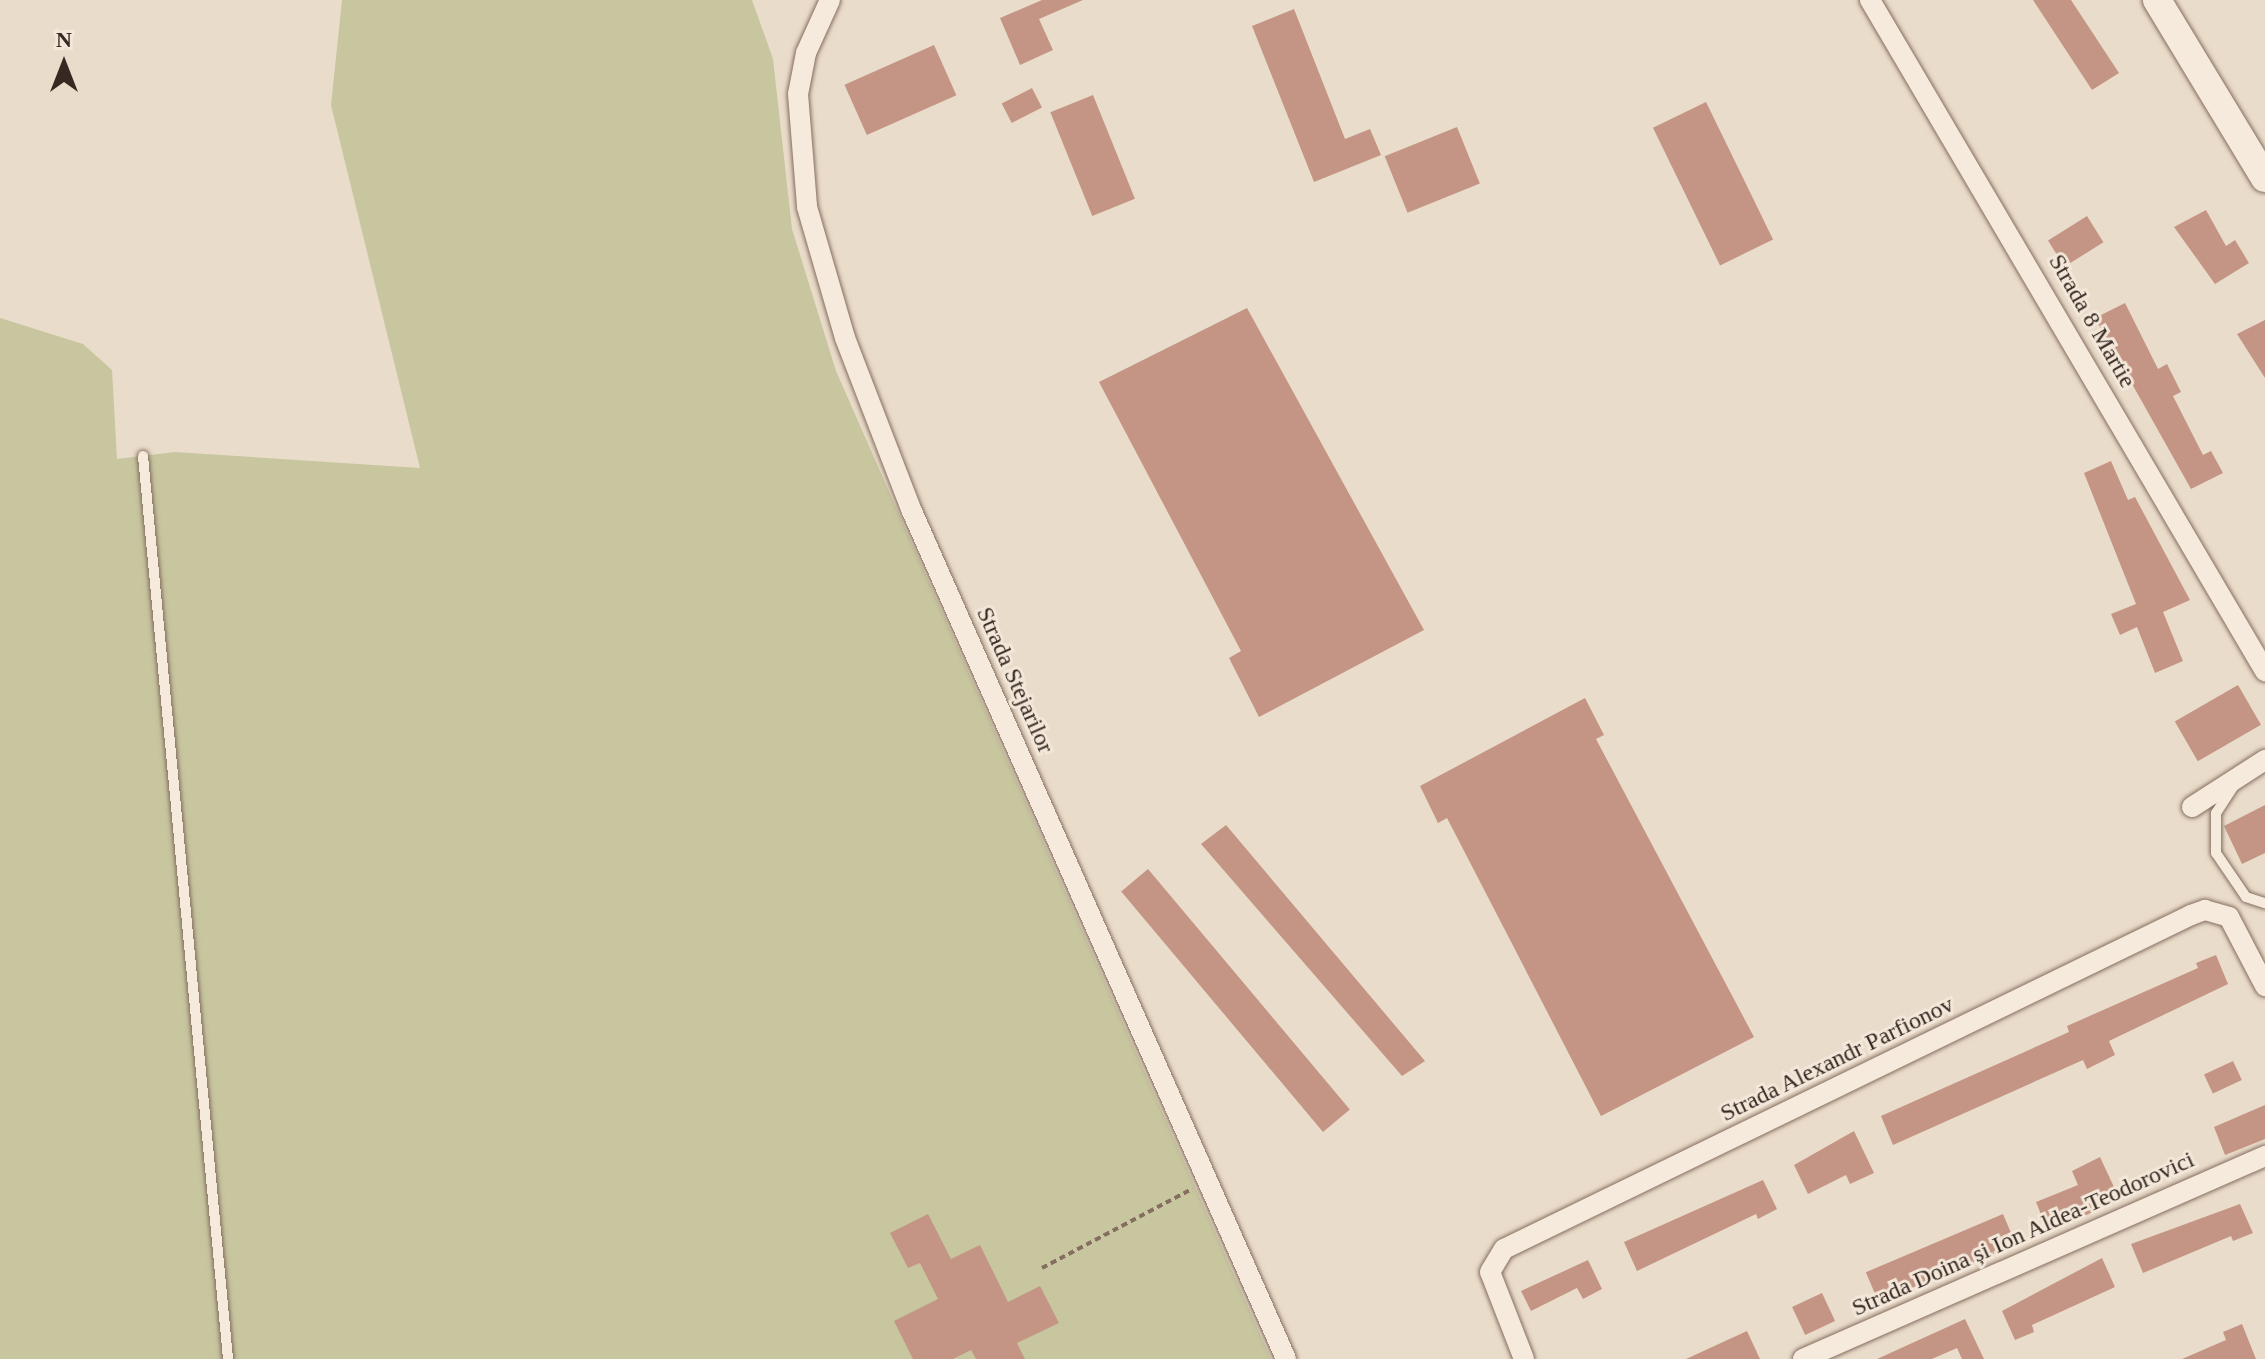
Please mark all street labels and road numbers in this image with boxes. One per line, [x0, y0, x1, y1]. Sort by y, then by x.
street label: Strada 8 Martie [2042, 249, 2142, 393]
street label: Strada Stejarilor [970, 603, 1060, 757]
street label: Strada Alexandr Parfionov [1715, 990, 1959, 1128]
street label: Strada Doina și Ion Aldea-Teodorovici [1847, 1145, 2199, 1323]

